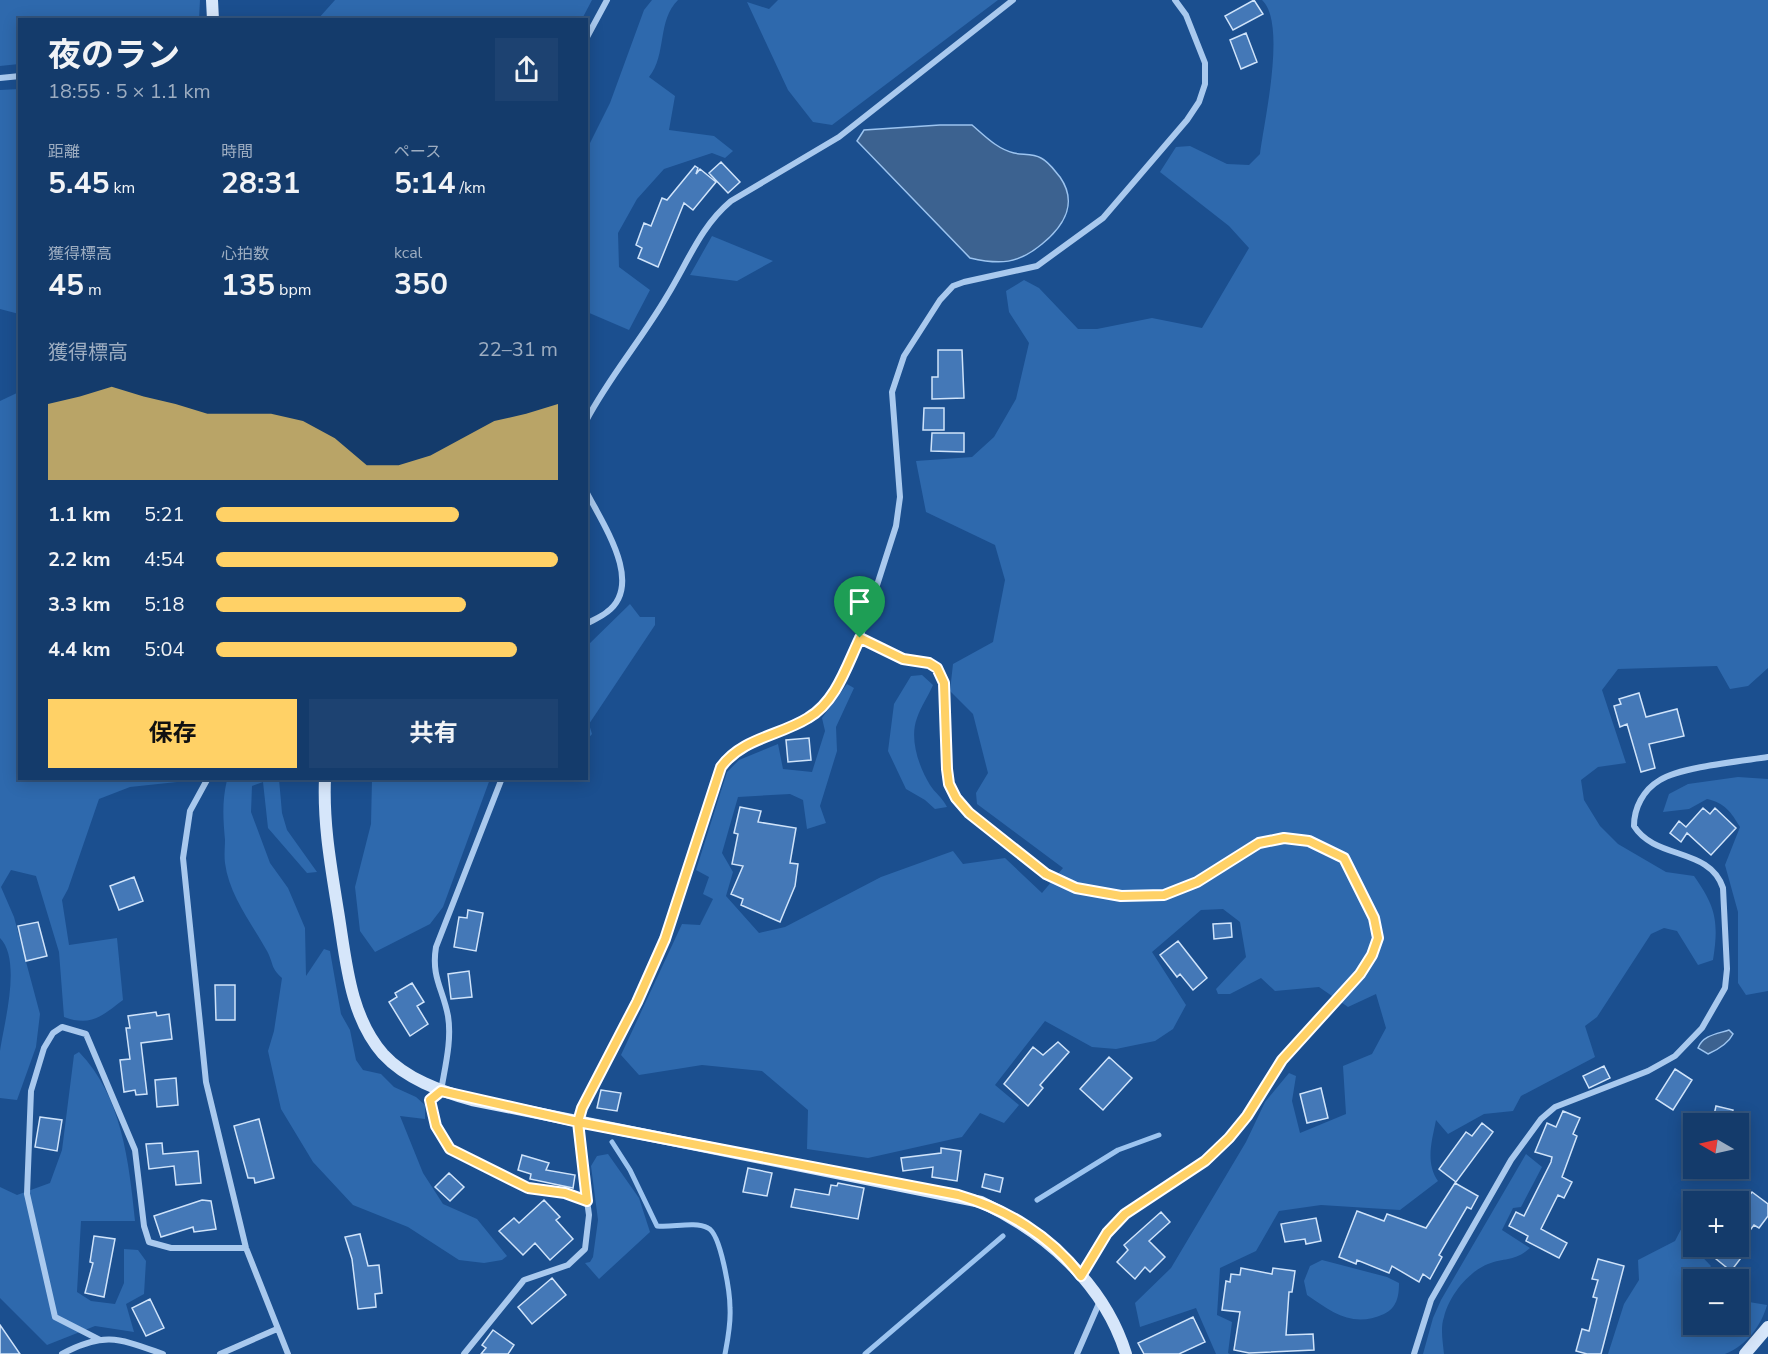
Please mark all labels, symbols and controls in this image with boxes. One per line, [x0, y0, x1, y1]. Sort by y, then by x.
text: 夜のラン [48, 33, 180, 78]
button: share [495, 38, 558, 101]
text: 18:55 · 5 × 1.1 km [48, 78, 211, 105]
text: 距離 [48, 141, 80, 163]
text: 時間 [221, 141, 253, 163]
text: ペース [394, 141, 441, 163]
text: 5.45 [48, 163, 109, 204]
text: 28:31 [221, 163, 300, 204]
text: 5:14 [394, 163, 455, 204]
text: km [109, 177, 135, 199]
text: /km [455, 177, 486, 199]
text: kcal [394, 242, 422, 264]
text: 獲得標高 [48, 243, 112, 265]
text: 心拍数 [221, 243, 269, 265]
text: 350 [394, 264, 448, 305]
text: 45 [48, 265, 84, 306]
text: 135 [221, 265, 275, 306]
text: m [84, 279, 102, 301]
text: bpm [275, 279, 311, 301]
text: 22–31 m [478, 336, 558, 363]
text: 獲得標高 [48, 339, 128, 366]
text: 1.1 km [48, 501, 111, 528]
text: 5:21 [144, 501, 185, 528]
text: 2.2 km [48, 546, 111, 573]
text: 4:54 [144, 546, 185, 573]
pin [834, 576, 885, 638]
icon: arrive [843, 585, 876, 618]
text: 3.3 km [48, 591, 111, 618]
text: 5:18 [144, 591, 185, 618]
text: 4.4 km [48, 636, 111, 663]
text: 5:04 [144, 636, 185, 663]
button: 保存 [48, 699, 297, 768]
button: 共有 [309, 699, 558, 768]
north arrow [1683, 1113, 1749, 1179]
map controls [1683, 1113, 1749, 1335]
button: + [1683, 1191, 1749, 1257]
button: − [1683, 1269, 1749, 1335]

